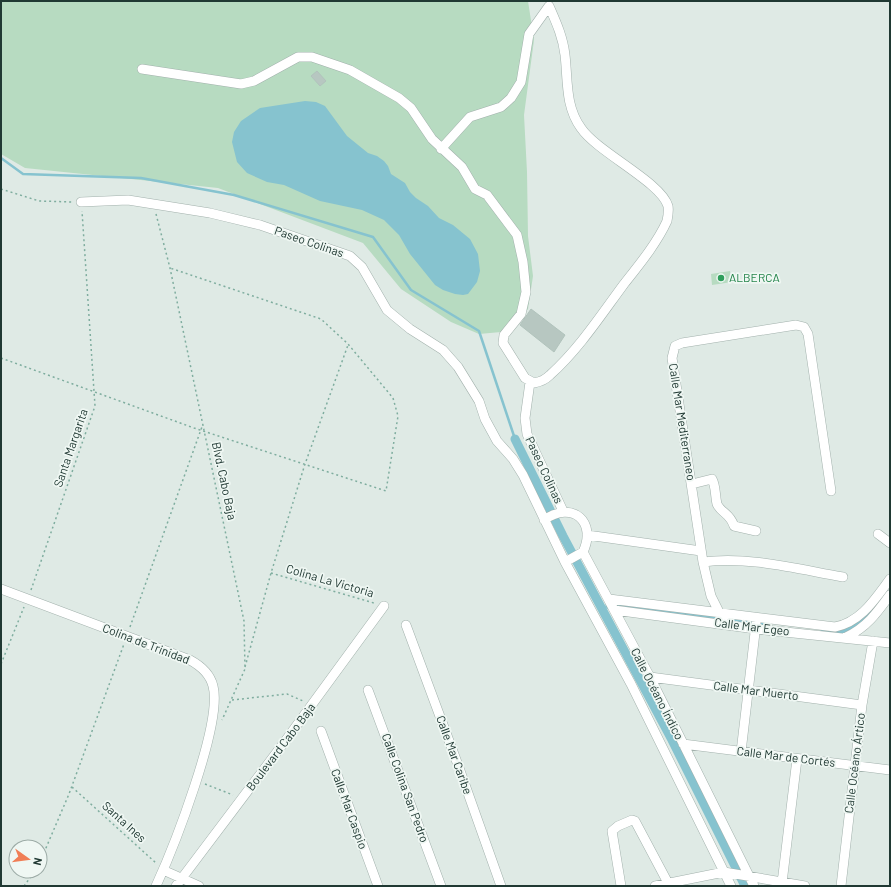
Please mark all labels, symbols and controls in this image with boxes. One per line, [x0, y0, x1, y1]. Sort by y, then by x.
street label: Paseo Colinas [273, 223, 346, 260]
place label: ALBERCA [729, 270, 780, 284]
marker: ALBERCA [716, 273, 726, 283]
street label: Calle Mar Mediterraneo [667, 362, 699, 481]
street label: Santa Margarita [50, 407, 90, 489]
street label: Paseo Colinas [523, 434, 567, 506]
street label: Blvd. Cabo Baja [210, 440, 240, 521]
street label: Colina La Victoria [285, 561, 376, 599]
street label: Calle Mar Egeo [714, 614, 791, 638]
street label: Colina de Trinidad [101, 620, 192, 666]
street label: Calle Océano Índico [629, 645, 687, 742]
street label: Calle Mar Muerto [713, 678, 800, 702]
street label: Boulevard Cabo Baja [243, 700, 318, 793]
street label: Calle Océano Ártico [841, 712, 867, 814]
street label: Calle Mar Caribe [434, 713, 476, 796]
street label: Calle Colina San Pedro [380, 731, 432, 844]
street label: Calle Mar de Cortés [736, 743, 836, 769]
street label: Calle Mar Caspio [329, 767, 371, 851]
street label: Santa Ines [100, 798, 150, 845]
north arrow [8, 839, 48, 879]
text: N [31, 856, 45, 867]

